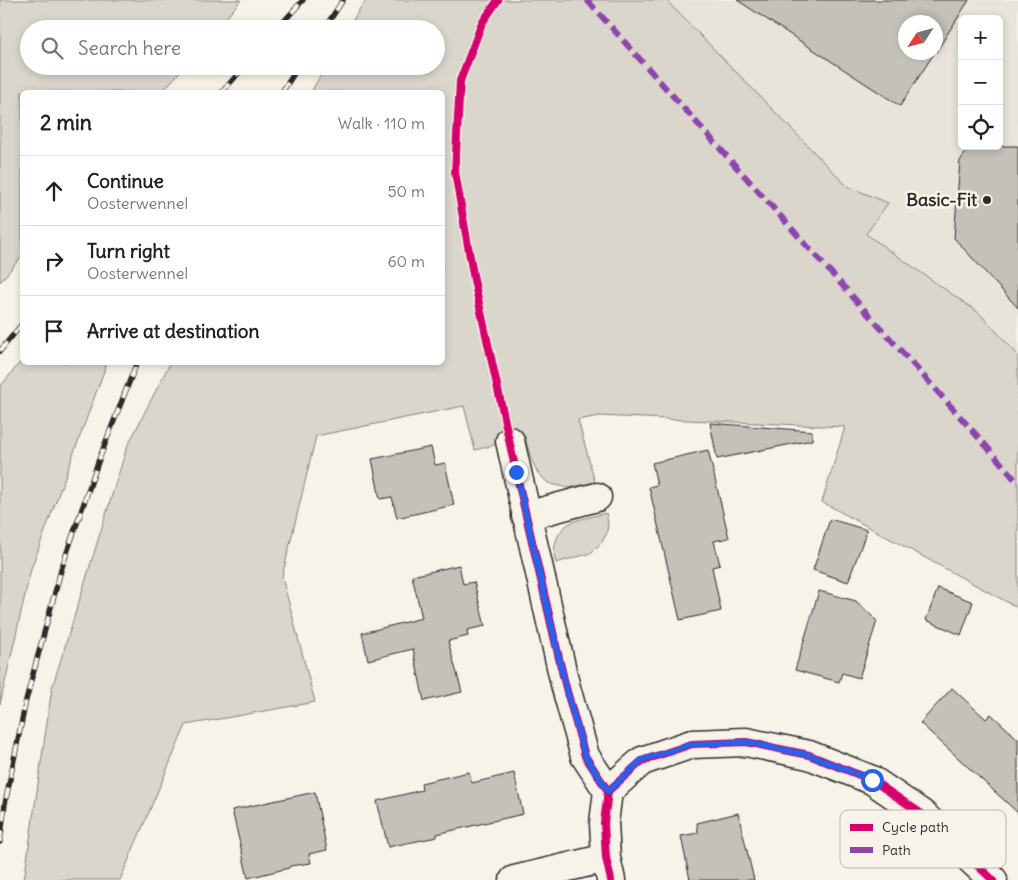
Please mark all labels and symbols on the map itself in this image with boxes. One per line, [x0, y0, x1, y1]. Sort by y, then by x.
north arrow [898, 15, 943, 60]
place label: Basic-Fit [906, 188, 978, 211]
marker: Basic-Fit [981, 194, 993, 206]
route end [505, 461, 528, 484]
route start [861, 769, 884, 792]
legend [840, 810, 1006, 868]
text: Cycle path [882, 818, 949, 836]
text: Path [882, 841, 911, 859]

